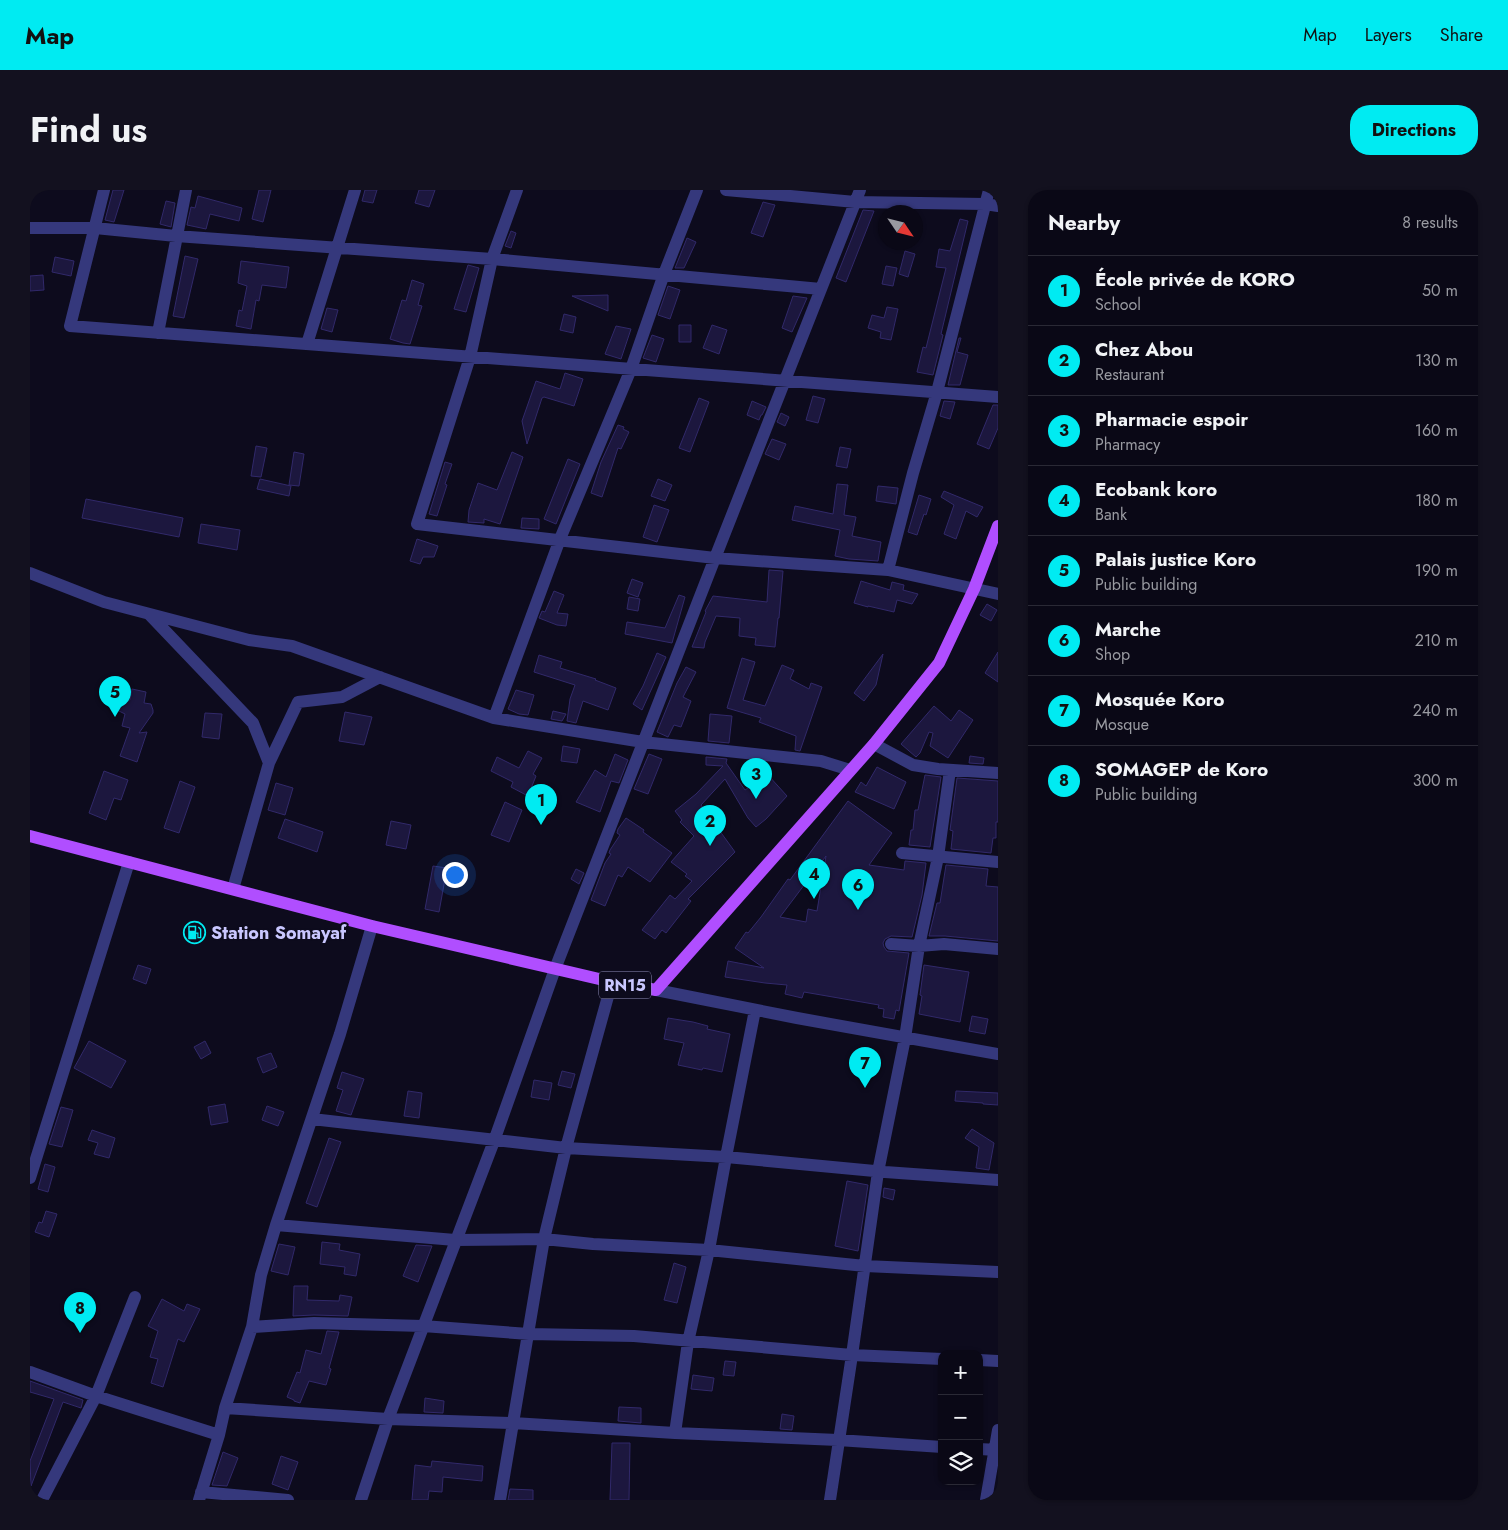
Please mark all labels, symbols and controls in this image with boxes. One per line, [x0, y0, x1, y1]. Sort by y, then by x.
text: Map [25, 18, 74, 53]
text: Map [1303, 22, 1337, 48]
text: Layers [1365, 22, 1412, 48]
text: Share [1440, 22, 1483, 48]
text: Find us [30, 105, 147, 155]
button: Directions [1350, 105, 1478, 155]
north arrow [878, 205, 923, 250]
text: Nearby [1048, 208, 1120, 238]
text: 8 results [1402, 211, 1458, 234]
text: École privée de KORO [1095, 266, 1295, 293]
text: 1 [1060, 279, 1068, 302]
text: 50 m [1422, 279, 1458, 302]
text: School [1095, 293, 1141, 316]
text: Chez Abou [1095, 336, 1193, 363]
text: 2 [1059, 349, 1069, 372]
text: 130 m [1415, 349, 1458, 372]
text: Restaurant [1095, 363, 1164, 386]
text: Pharmacie espoir [1095, 406, 1248, 433]
text: 3 [1059, 419, 1069, 442]
text: 160 m [1415, 419, 1458, 442]
text: Pharmacy [1095, 433, 1160, 456]
text: Ecobank koro [1095, 476, 1217, 503]
text: 4 [1058, 489, 1070, 512]
text: 180 m [1415, 489, 1458, 512]
text: Bank [1095, 503, 1127, 526]
text: Palais justice Koro [1095, 546, 1256, 573]
text: 5 [1059, 559, 1069, 582]
text: 190 m [1415, 559, 1458, 582]
text: Public building [1095, 573, 1197, 596]
text: Marche [1095, 616, 1161, 643]
text: 6 [1059, 629, 1069, 652]
text: 210 m [1415, 629, 1458, 652]
text: Shop [1095, 643, 1130, 666]
pin: 5 [99, 676, 131, 717]
text: Mosquée Koro [1095, 686, 1225, 713]
text: 7 [1059, 699, 1069, 722]
text: 240 m [1413, 699, 1458, 722]
text: Mosque [1095, 713, 1149, 736]
text: SOMAGEP de Koro [1095, 756, 1268, 783]
pin: 3 [740, 758, 772, 799]
text: 8 [1059, 769, 1069, 792]
text: 300 m [1413, 769, 1458, 792]
text: Public building [1095, 783, 1197, 806]
pin: 1 [525, 784, 557, 825]
pin: 2 [694, 805, 726, 846]
pin: 4 [798, 858, 830, 899]
your location [442, 862, 468, 888]
pin: 6 [842, 869, 874, 910]
place label: Station Somayaf [211, 920, 347, 946]
fuel station icon: Station Somayaf [183, 921, 207, 945]
road number: RN15 [599, 972, 651, 998]
pin: 7 [849, 1047, 881, 1088]
pin: 8 [64, 1292, 96, 1333]
map controls [938, 1350, 983, 1485]
button: + [938, 1350, 983, 1395]
button: − [938, 1395, 983, 1440]
button: layers [938, 1440, 983, 1485]

